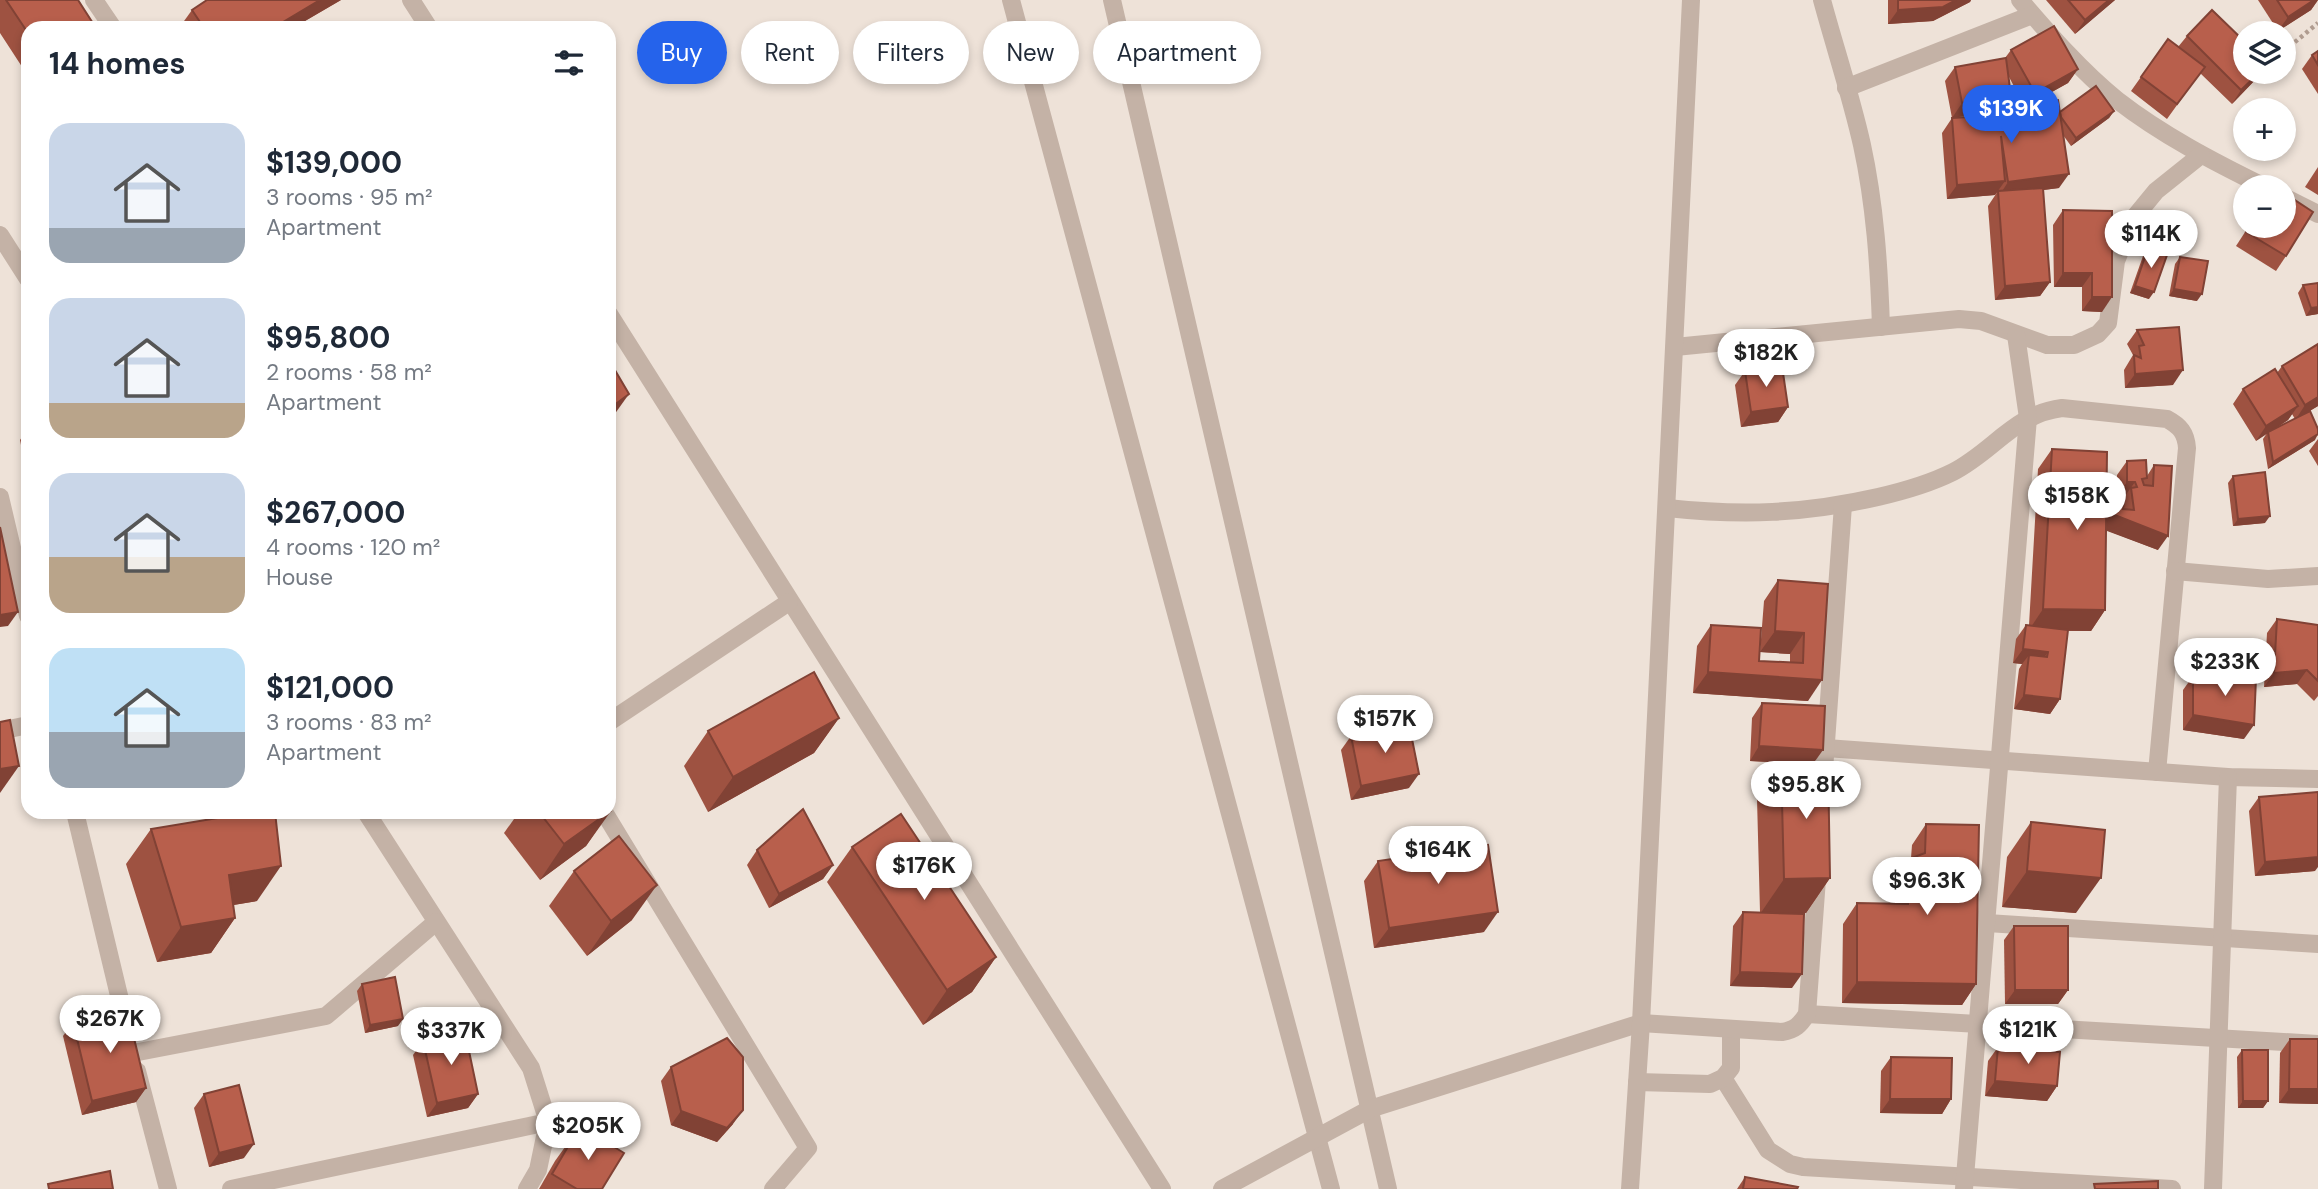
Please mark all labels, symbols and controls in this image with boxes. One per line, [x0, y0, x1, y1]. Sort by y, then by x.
chip: Buy [637, 21, 727, 84]
chip: Rent [741, 21, 839, 84]
chip: Filters [853, 21, 969, 84]
chip: New [983, 21, 1079, 84]
chip: Apartment [1093, 21, 1261, 84]
map controls [2233, 21, 2296, 238]
button: layers [2233, 21, 2296, 84]
text: 14 homes [49, 44, 186, 83]
icon: filters [550, 44, 588, 82]
pin: $139K [1962, 86, 2060, 145]
text: $139K [1978, 93, 2044, 123]
button: + [2233, 98, 2296, 161]
text: $139,000 [266, 143, 402, 182]
icon: home [105, 151, 189, 235]
button: − [2233, 175, 2296, 238]
text: 3 rooms · 95 m² [266, 182, 433, 212]
pin: $114K [2102, 210, 2200, 270]
text: Apartment [266, 212, 381, 242]
text: $114K [2121, 218, 2181, 248]
text: $95,800 [266, 318, 390, 357]
icon: home [105, 326, 189, 410]
pin: $182K [1717, 330, 1815, 389]
text: $182K [1734, 337, 1798, 367]
text: 2 rooms · 58 m² [266, 357, 432, 387]
text: Apartment [266, 387, 381, 417]
pin: $158K [2028, 472, 2126, 532]
text: $158K [2044, 480, 2110, 510]
text: $267,000 [266, 493, 405, 532]
icon: home [105, 501, 189, 585]
text: 4 rooms · 120 m² [266, 532, 440, 562]
text: House [266, 562, 333, 592]
pin: $233K [2176, 638, 2274, 698]
text: $233K [2190, 646, 2260, 676]
text: $121,000 [266, 668, 394, 707]
icon: home [105, 676, 189, 760]
pin: $157K [1336, 696, 1434, 755]
text: $157K [1353, 703, 1417, 733]
text: 3 rooms · 83 m² [266, 707, 432, 737]
text: Apartment [266, 737, 381, 767]
pin: $95.8K [1749, 762, 1863, 821]
text: $95.8K [1767, 769, 1845, 799]
pin: $164K [1389, 826, 1487, 886]
text: $164K [1405, 834, 1471, 864]
pin: $176K [875, 842, 973, 902]
text: $176K [892, 850, 956, 880]
pin: $96.3K [1870, 858, 1984, 917]
text: $96.3K [1889, 865, 1966, 895]
pin: $267K [61, 996, 159, 1055]
text: $267K [76, 1003, 144, 1033]
pin: $121K [1979, 1006, 2077, 1066]
pin: $337K [402, 1007, 500, 1067]
text: $121K [1999, 1014, 2057, 1044]
text: $337K [417, 1015, 485, 1045]
pin: $205K [539, 1102, 637, 1162]
text: $205K [552, 1110, 624, 1140]

